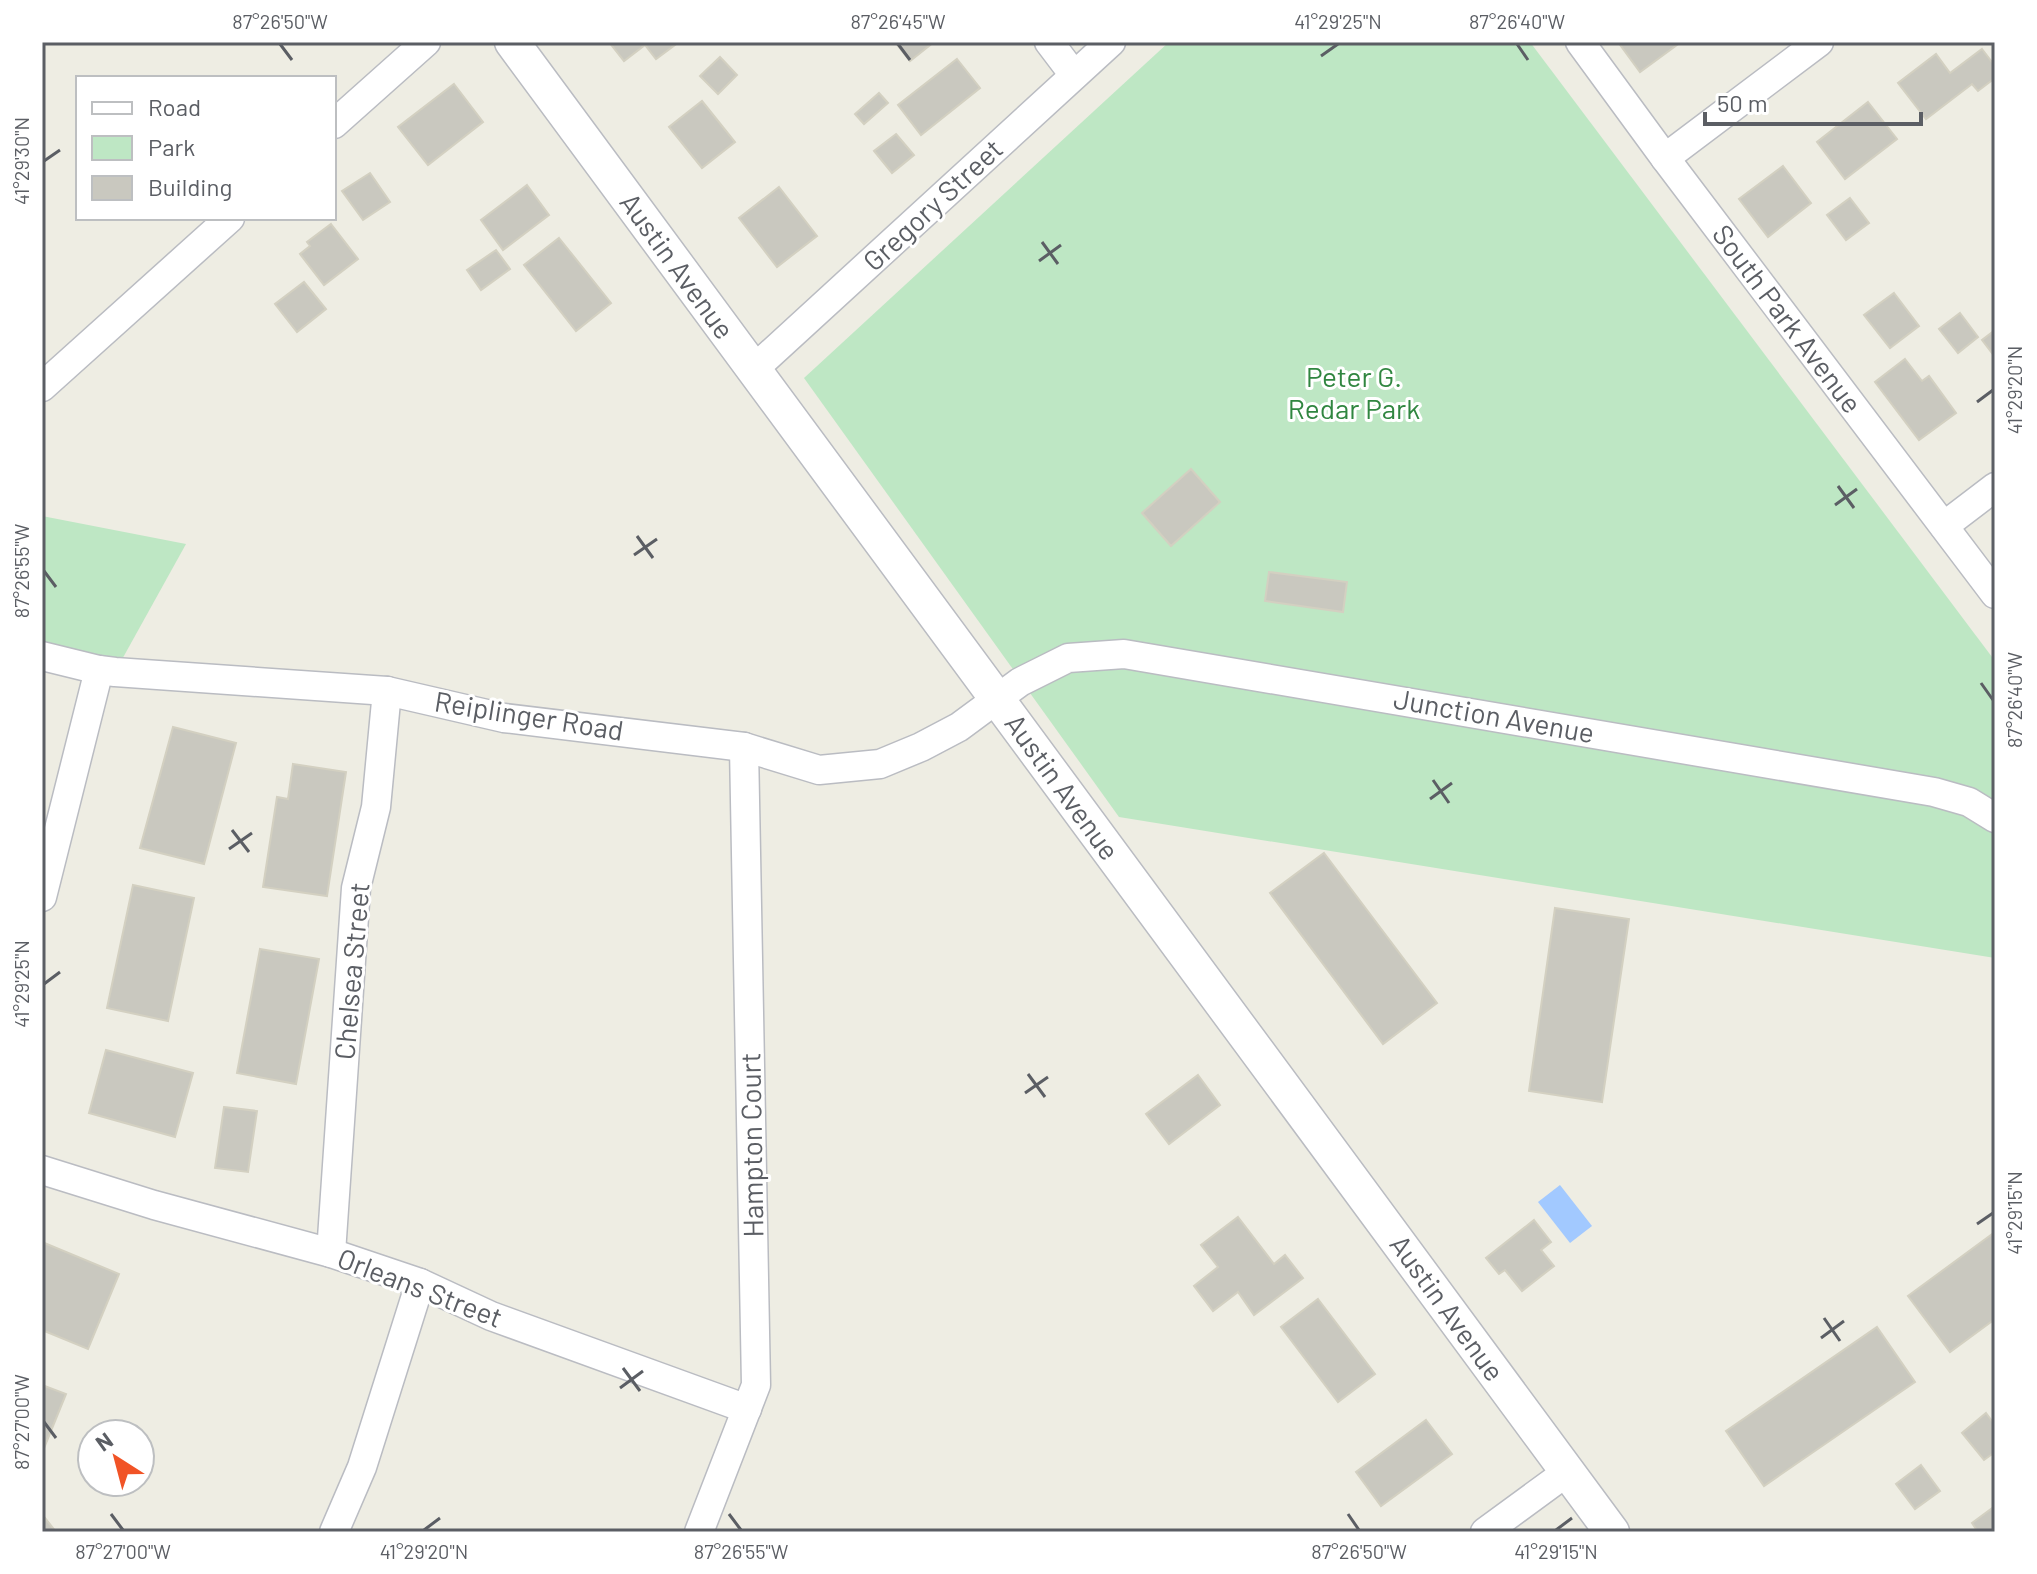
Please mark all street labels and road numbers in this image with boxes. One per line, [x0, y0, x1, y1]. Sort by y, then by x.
street label: Gregory Street [856, 131, 1009, 278]
street label: Austin Avenue [613, 186, 742, 345]
street label: South Park Avenue [1706, 217, 1870, 419]
street label: Junction Avenue [1391, 681, 1597, 749]
street label: Reiplinger Road [432, 683, 626, 747]
street label: Austin Avenue [998, 707, 1127, 866]
street label: Chelsea Street [326, 881, 376, 1061]
street label: Hampton Court [732, 1052, 770, 1238]
street label: Austin Avenue [1383, 1228, 1512, 1387]
street label: Orleans Street [333, 1240, 508, 1334]

